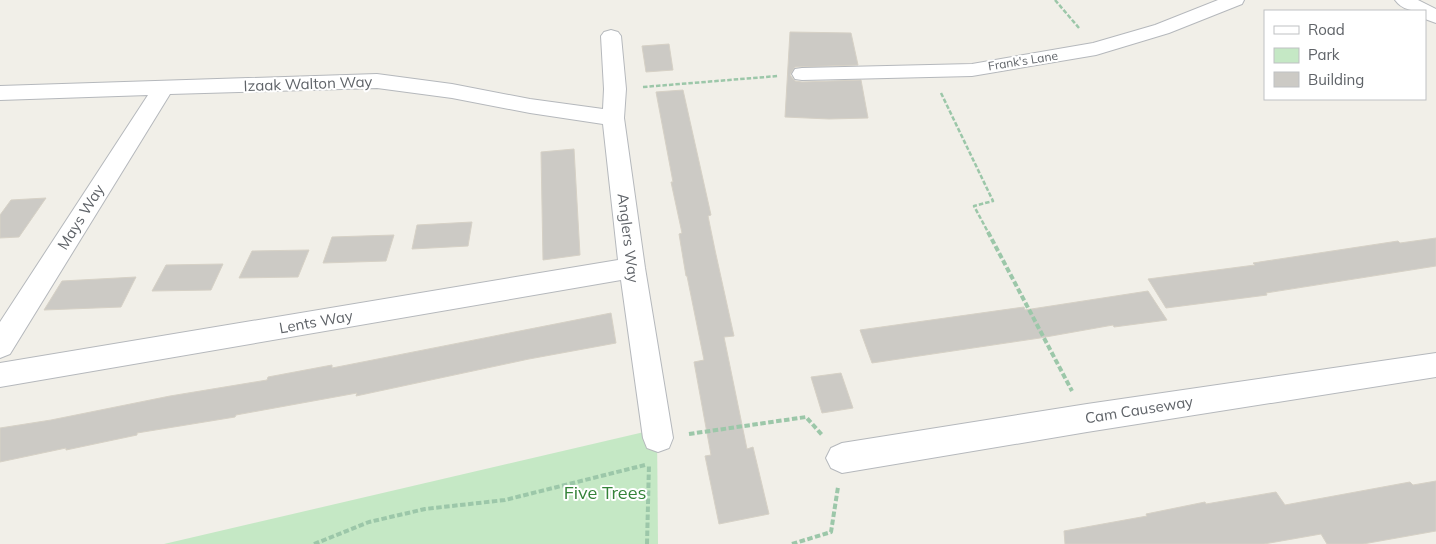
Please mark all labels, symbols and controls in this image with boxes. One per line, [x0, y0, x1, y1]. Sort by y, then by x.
legend [1264, 10, 1426, 100]
text: Road [1308, 20, 1345, 39]
text: Park [1308, 45, 1340, 64]
street label: Frank's Lane [987, 48, 1059, 73]
text: Building [1308, 70, 1364, 89]
street label: Izaak Walton Way [243, 72, 373, 95]
street label: Mays Way [53, 180, 108, 253]
street label: Anglers Way [614, 192, 643, 284]
street label: Lents Way [278, 306, 354, 337]
street label: Cam Causeway [1084, 392, 1194, 427]
park label: Five Trees [564, 481, 646, 504]

